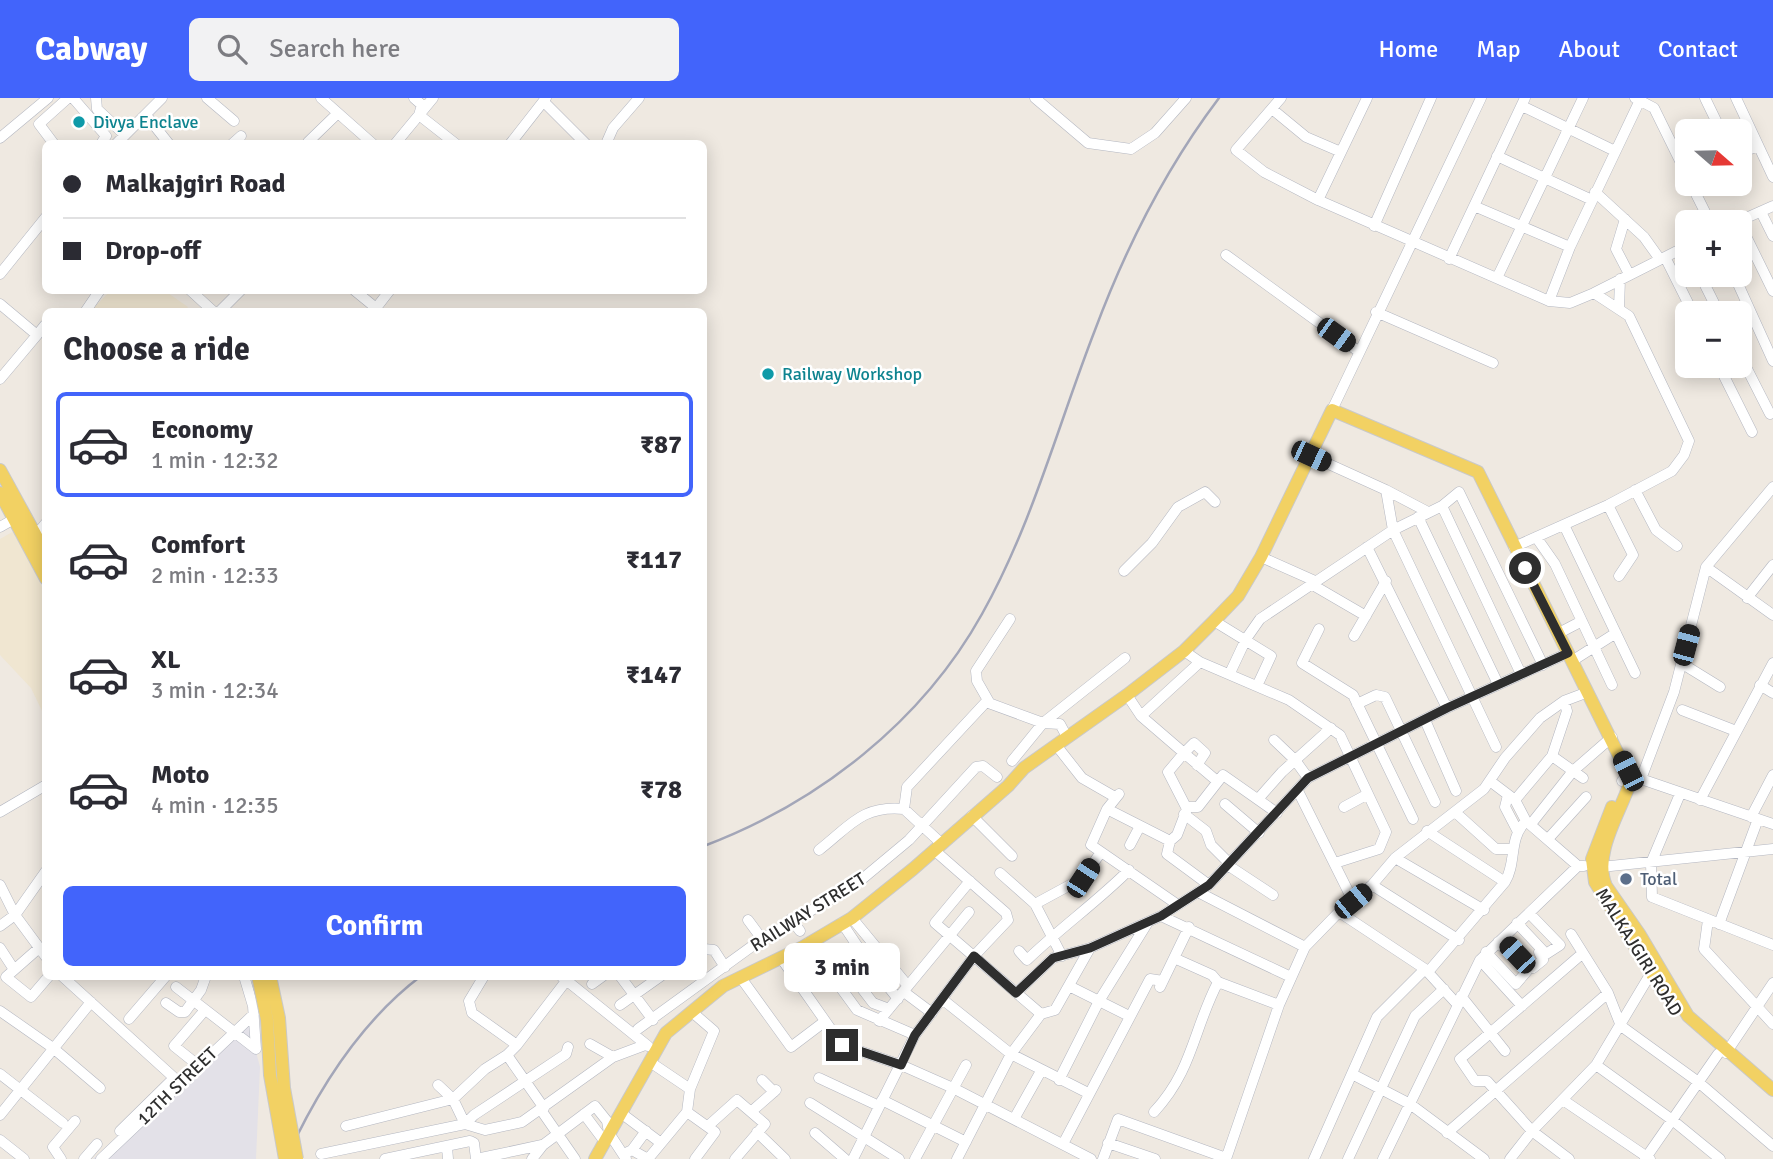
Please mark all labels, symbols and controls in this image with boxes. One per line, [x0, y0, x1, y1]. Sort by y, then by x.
search box [189, 18, 679, 81]
text: Cabway [35, 29, 147, 70]
icon: search [213, 30, 251, 68]
text: Search here [269, 33, 400, 65]
text: Home [1378, 34, 1438, 64]
text: Map [1476, 34, 1521, 64]
text: About [1559, 34, 1620, 64]
text: Contact [1658, 34, 1738, 64]
place label: Divya Enclave [93, 111, 198, 133]
marker: Divya Enclave [71, 114, 87, 130]
north arrow [1675, 119, 1752, 196]
map controls [1675, 119, 1752, 378]
text: Malkajgiri Road [105, 168, 285, 200]
button: + [1675, 210, 1752, 287]
text: Drop-off [105, 235, 201, 267]
button: − [1675, 301, 1752, 378]
car [1313, 314, 1360, 356]
text: Choose a ride [63, 330, 250, 369]
place label: Railway Workshop [782, 363, 922, 385]
marker: Railway Workshop [760, 366, 776, 382]
icon: car [67, 413, 130, 476]
text: Economy [151, 414, 253, 446]
text: ₹87 [640, 429, 682, 461]
car [1288, 438, 1335, 474]
text: 1 min · 12:32 [151, 446, 279, 475]
icon: car [67, 528, 130, 591]
text: Comfort [151, 529, 245, 561]
text: ₹117 [626, 544, 682, 576]
route start [1509, 552, 1541, 584]
text: 2 min · 12:33 [151, 561, 279, 590]
car [1671, 622, 1702, 668]
icon: car [67, 643, 130, 706]
text: XL [151, 644, 181, 676]
text: ₹147 [626, 659, 682, 691]
text: 3 min · 12:34 [151, 676, 279, 705]
car [1610, 748, 1647, 794]
icon: car [67, 758, 130, 821]
text: Moto [151, 759, 209, 791]
text: ₹78 [640, 774, 682, 806]
text: 4 min · 12:35 [151, 791, 279, 820]
car [1063, 855, 1104, 901]
street label: RAILWAY STREET [746, 868, 870, 956]
place label: Total [1640, 868, 1677, 890]
marker: Total [1618, 871, 1634, 887]
car [1331, 880, 1376, 922]
street label: MALKAJGIRI ROAD [1591, 884, 1687, 1020]
button: Confirm [63, 886, 686, 966]
car [1495, 932, 1540, 978]
callout: 3 min [784, 944, 900, 992]
text: 3 min [814, 953, 870, 982]
route end [826, 1029, 858, 1061]
street label: 12TH STREET [132, 1042, 222, 1130]

